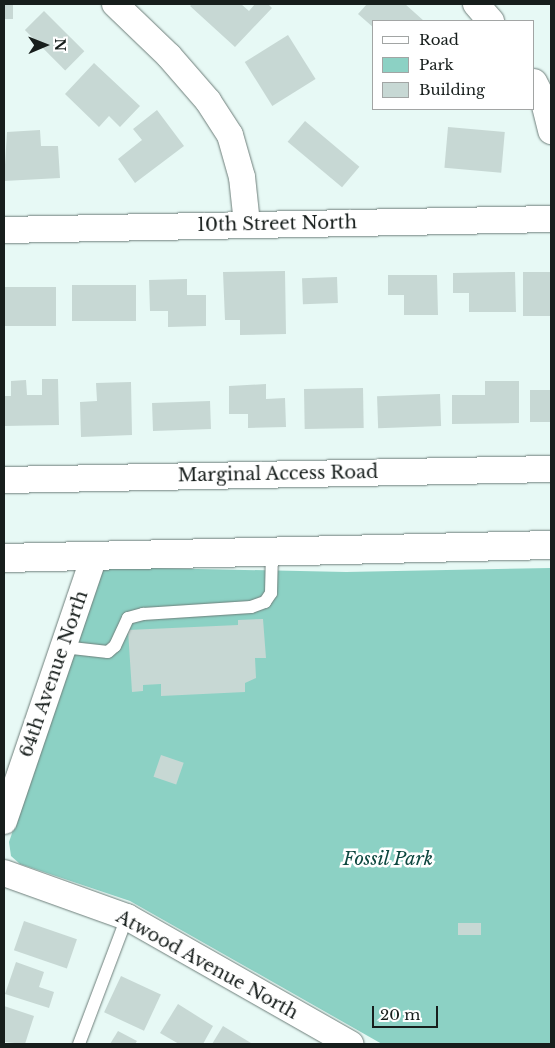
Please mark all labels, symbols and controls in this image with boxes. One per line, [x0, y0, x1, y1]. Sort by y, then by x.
north arrow [20, 20, 70, 70]
legend [372, 20, 535, 110]
text: Road [419, 30, 459, 49]
text: N [51, 38, 69, 51]
text: Park [419, 55, 454, 74]
text: Building [419, 80, 485, 99]
street label: 10th Street North [197, 212, 357, 236]
street label: Marginal Access Road [177, 461, 379, 487]
street label: 64th Avenue North [15, 588, 93, 760]
park label: Fossil Park [343, 848, 433, 870]
street label: Atwood Avenue North [112, 906, 302, 1024]
scale bar [375, 996, 441, 1028]
text: 20 m [380, 1005, 420, 1024]

